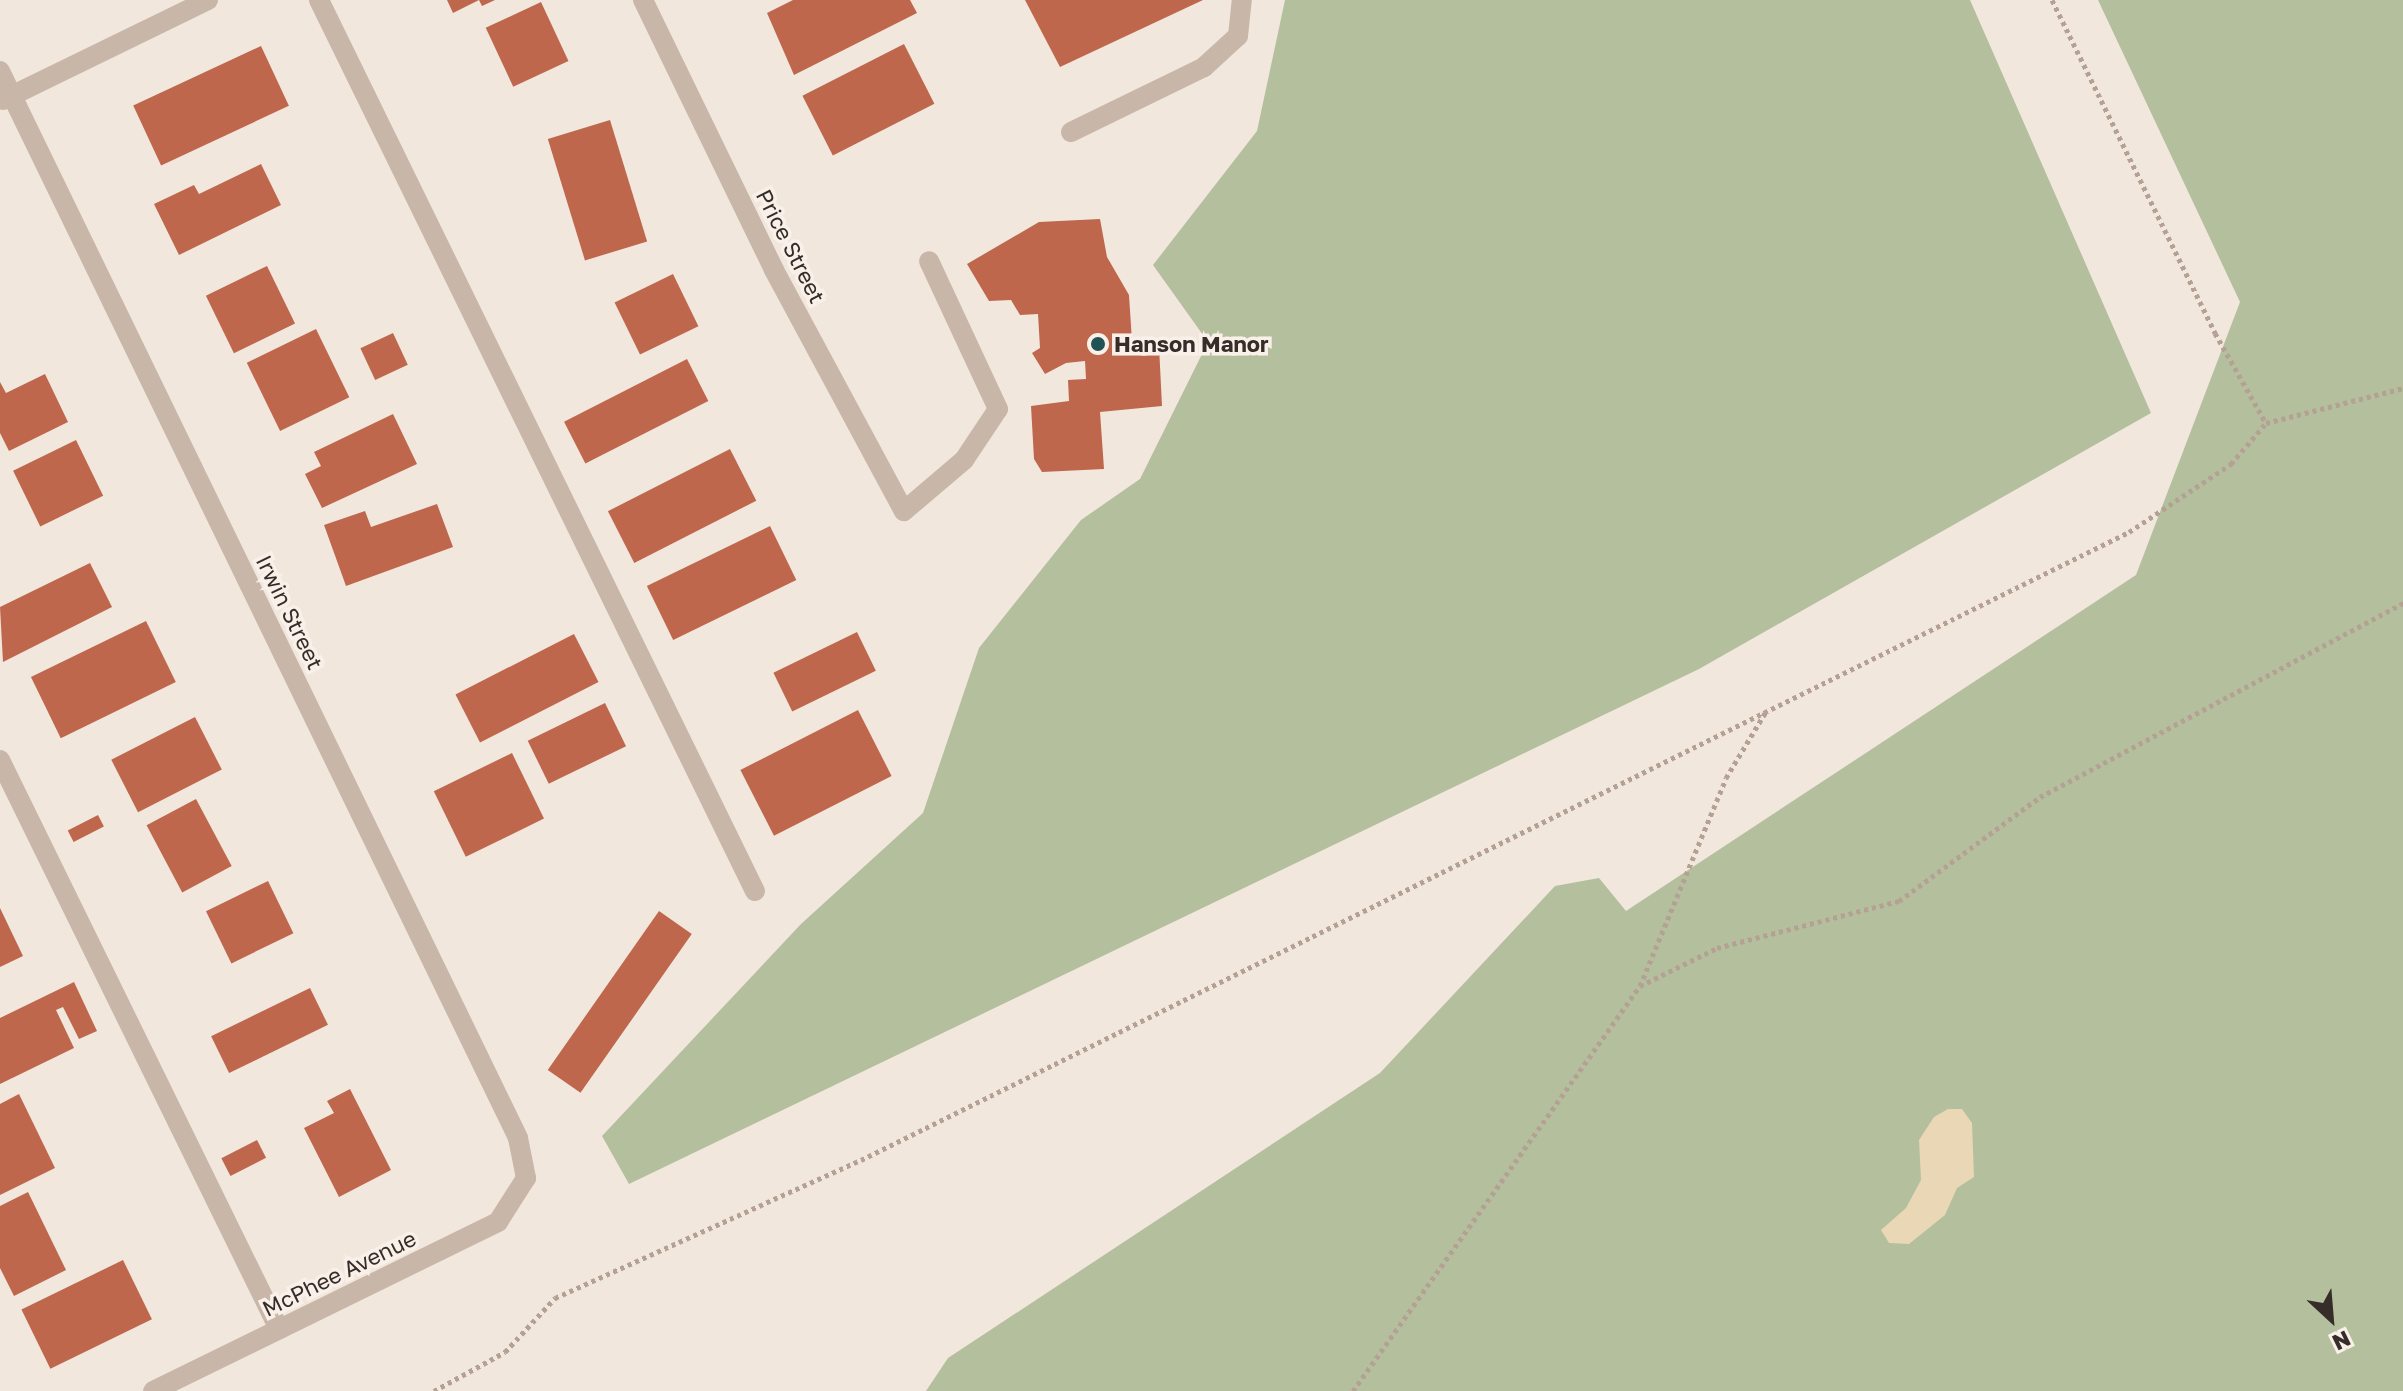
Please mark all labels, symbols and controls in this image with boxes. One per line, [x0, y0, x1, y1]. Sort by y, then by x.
street label: Price Street [751, 185, 831, 307]
place label: Hanson Manor [1114, 331, 1269, 357]
marker: Hanson Manor [1089, 335, 1107, 353]
street label: Irwin Street [251, 551, 329, 673]
street label: McPhee Avenue [258, 1224, 420, 1322]
north arrow [2291, 1279, 2371, 1359]
text: N [2328, 1325, 2355, 1357]

